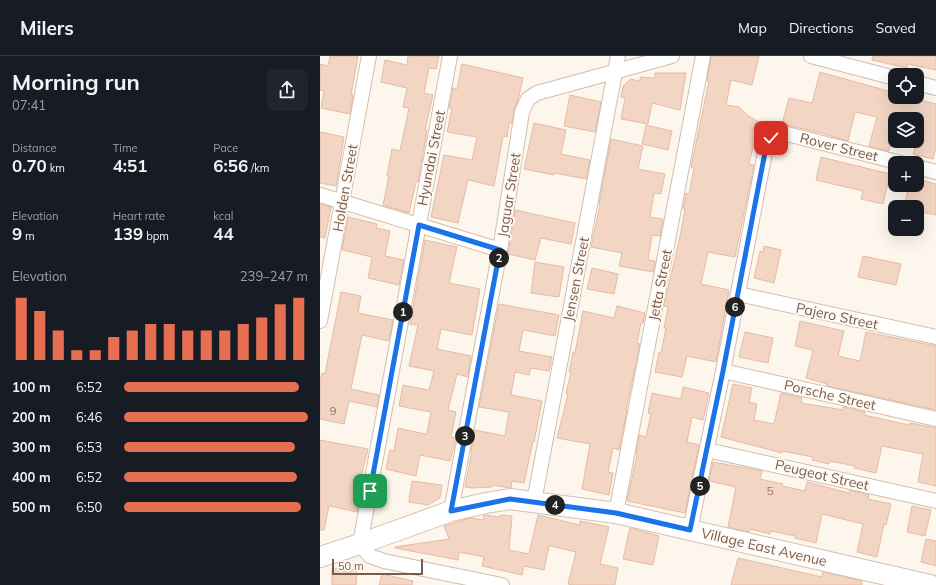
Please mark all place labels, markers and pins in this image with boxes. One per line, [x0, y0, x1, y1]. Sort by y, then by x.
pin [754, 121, 788, 155]
pin: 2 [489, 248, 509, 268]
pin: 6 [725, 297, 745, 317]
pin: 1 [393, 302, 413, 322]
pin: 3 [455, 426, 475, 446]
pin [353, 474, 387, 508]
pin: 5 [690, 476, 710, 496]
pin: 4 [545, 495, 565, 515]

